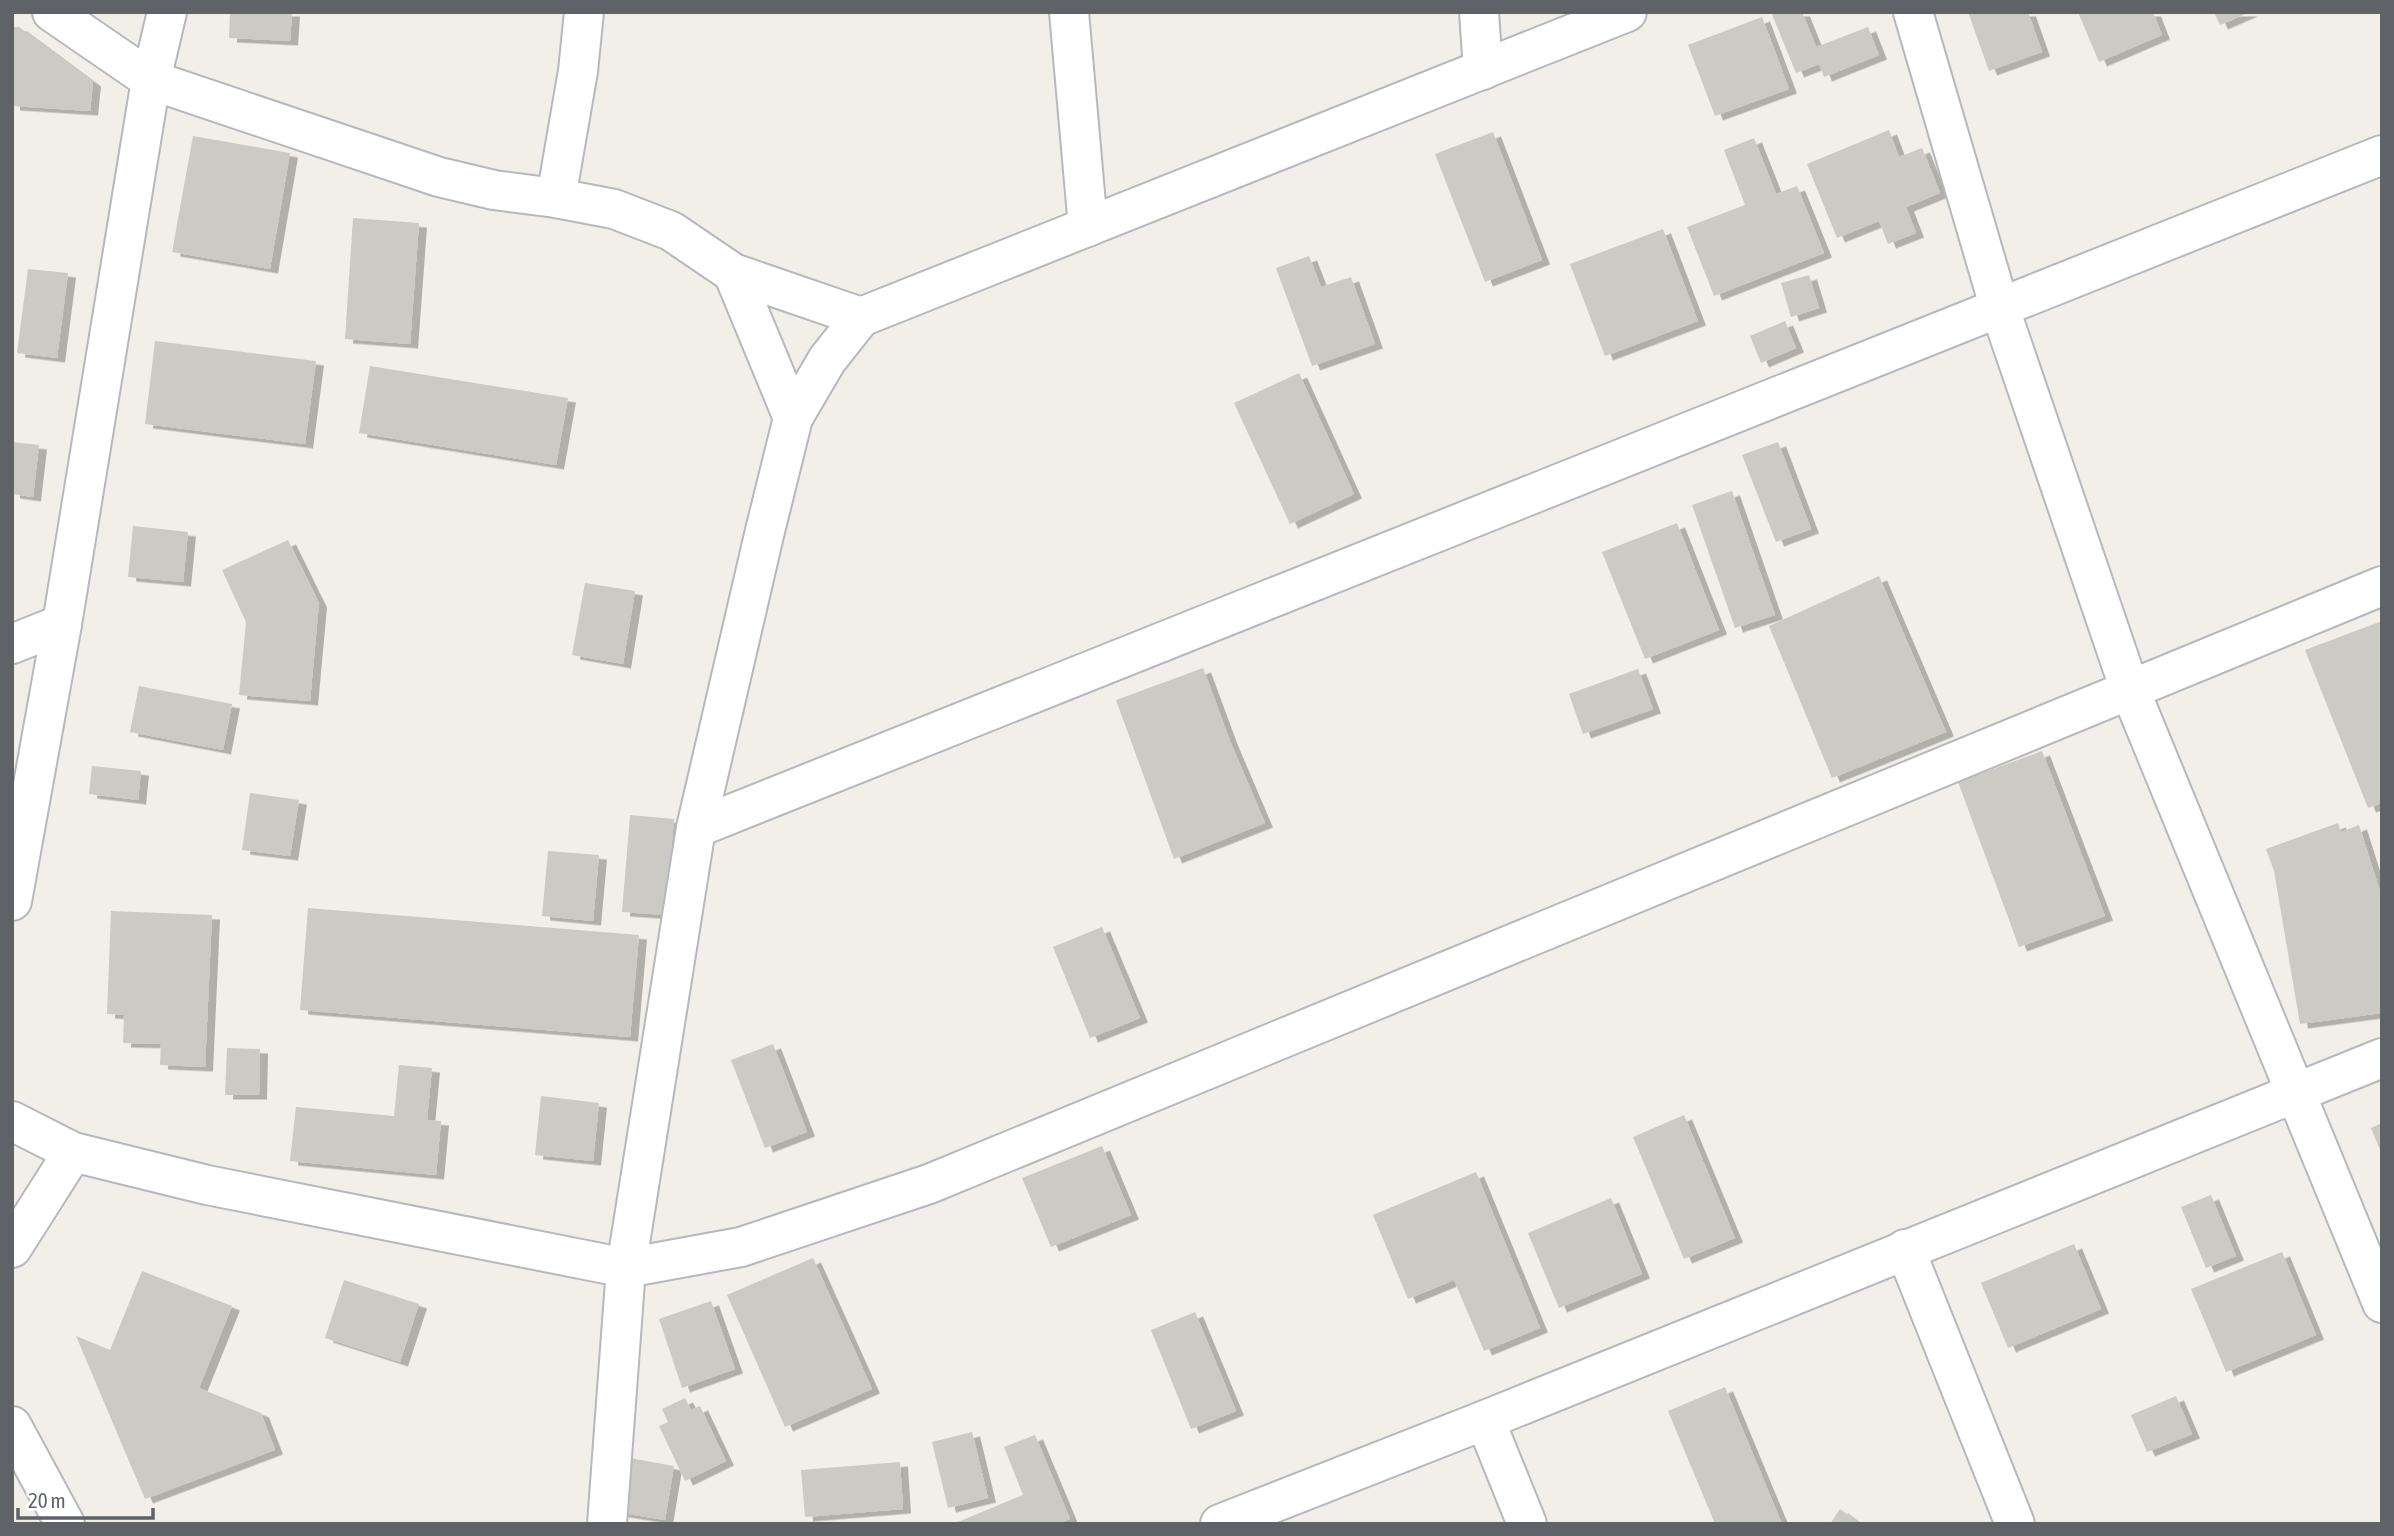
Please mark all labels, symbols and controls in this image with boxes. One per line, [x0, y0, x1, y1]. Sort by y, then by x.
scale bar [18, 1476, 152, 1520]
text: 20 m [28, 1488, 66, 1512]

